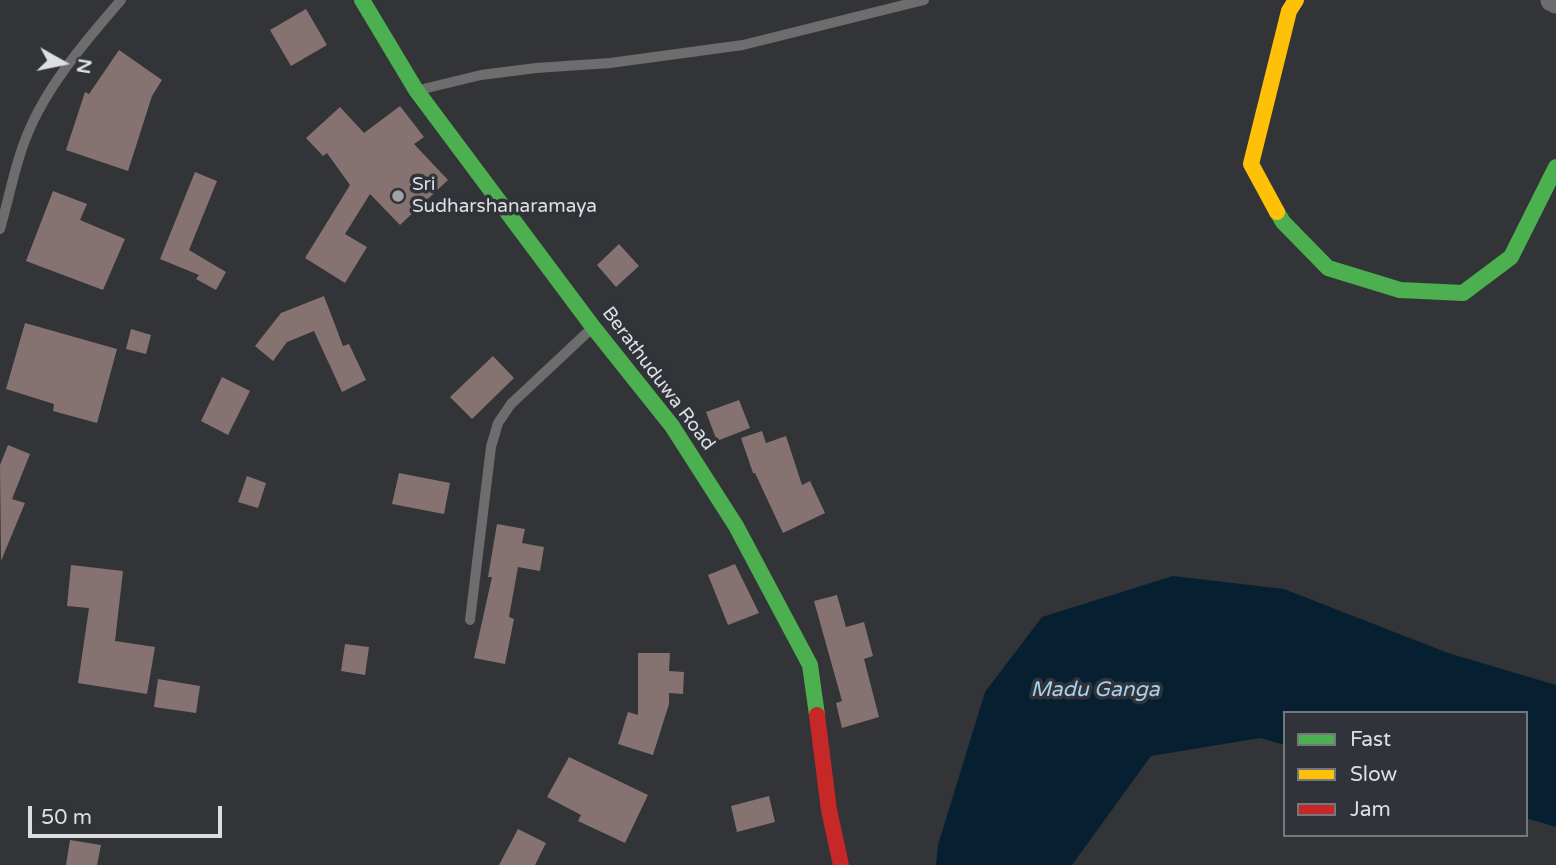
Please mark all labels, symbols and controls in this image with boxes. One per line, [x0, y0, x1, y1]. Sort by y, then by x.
north arrow [28, 28, 98, 98]
text: N [72, 57, 96, 76]
place label: Sri Sudharshanaramaya [412, 174, 597, 218]
marker: Sri Sudharshanaramaya [390, 188, 406, 204]
street label: Berathuduwa Road [597, 303, 719, 455]
water label: Madu Ganga [1030, 677, 1160, 703]
legend [1283, 711, 1528, 837]
text: Fast [1350, 727, 1391, 752]
text: Slow [1350, 762, 1397, 787]
scale bar [32, 792, 226, 836]
text: Jam [1350, 797, 1391, 822]
text: 50 m [41, 805, 92, 830]

